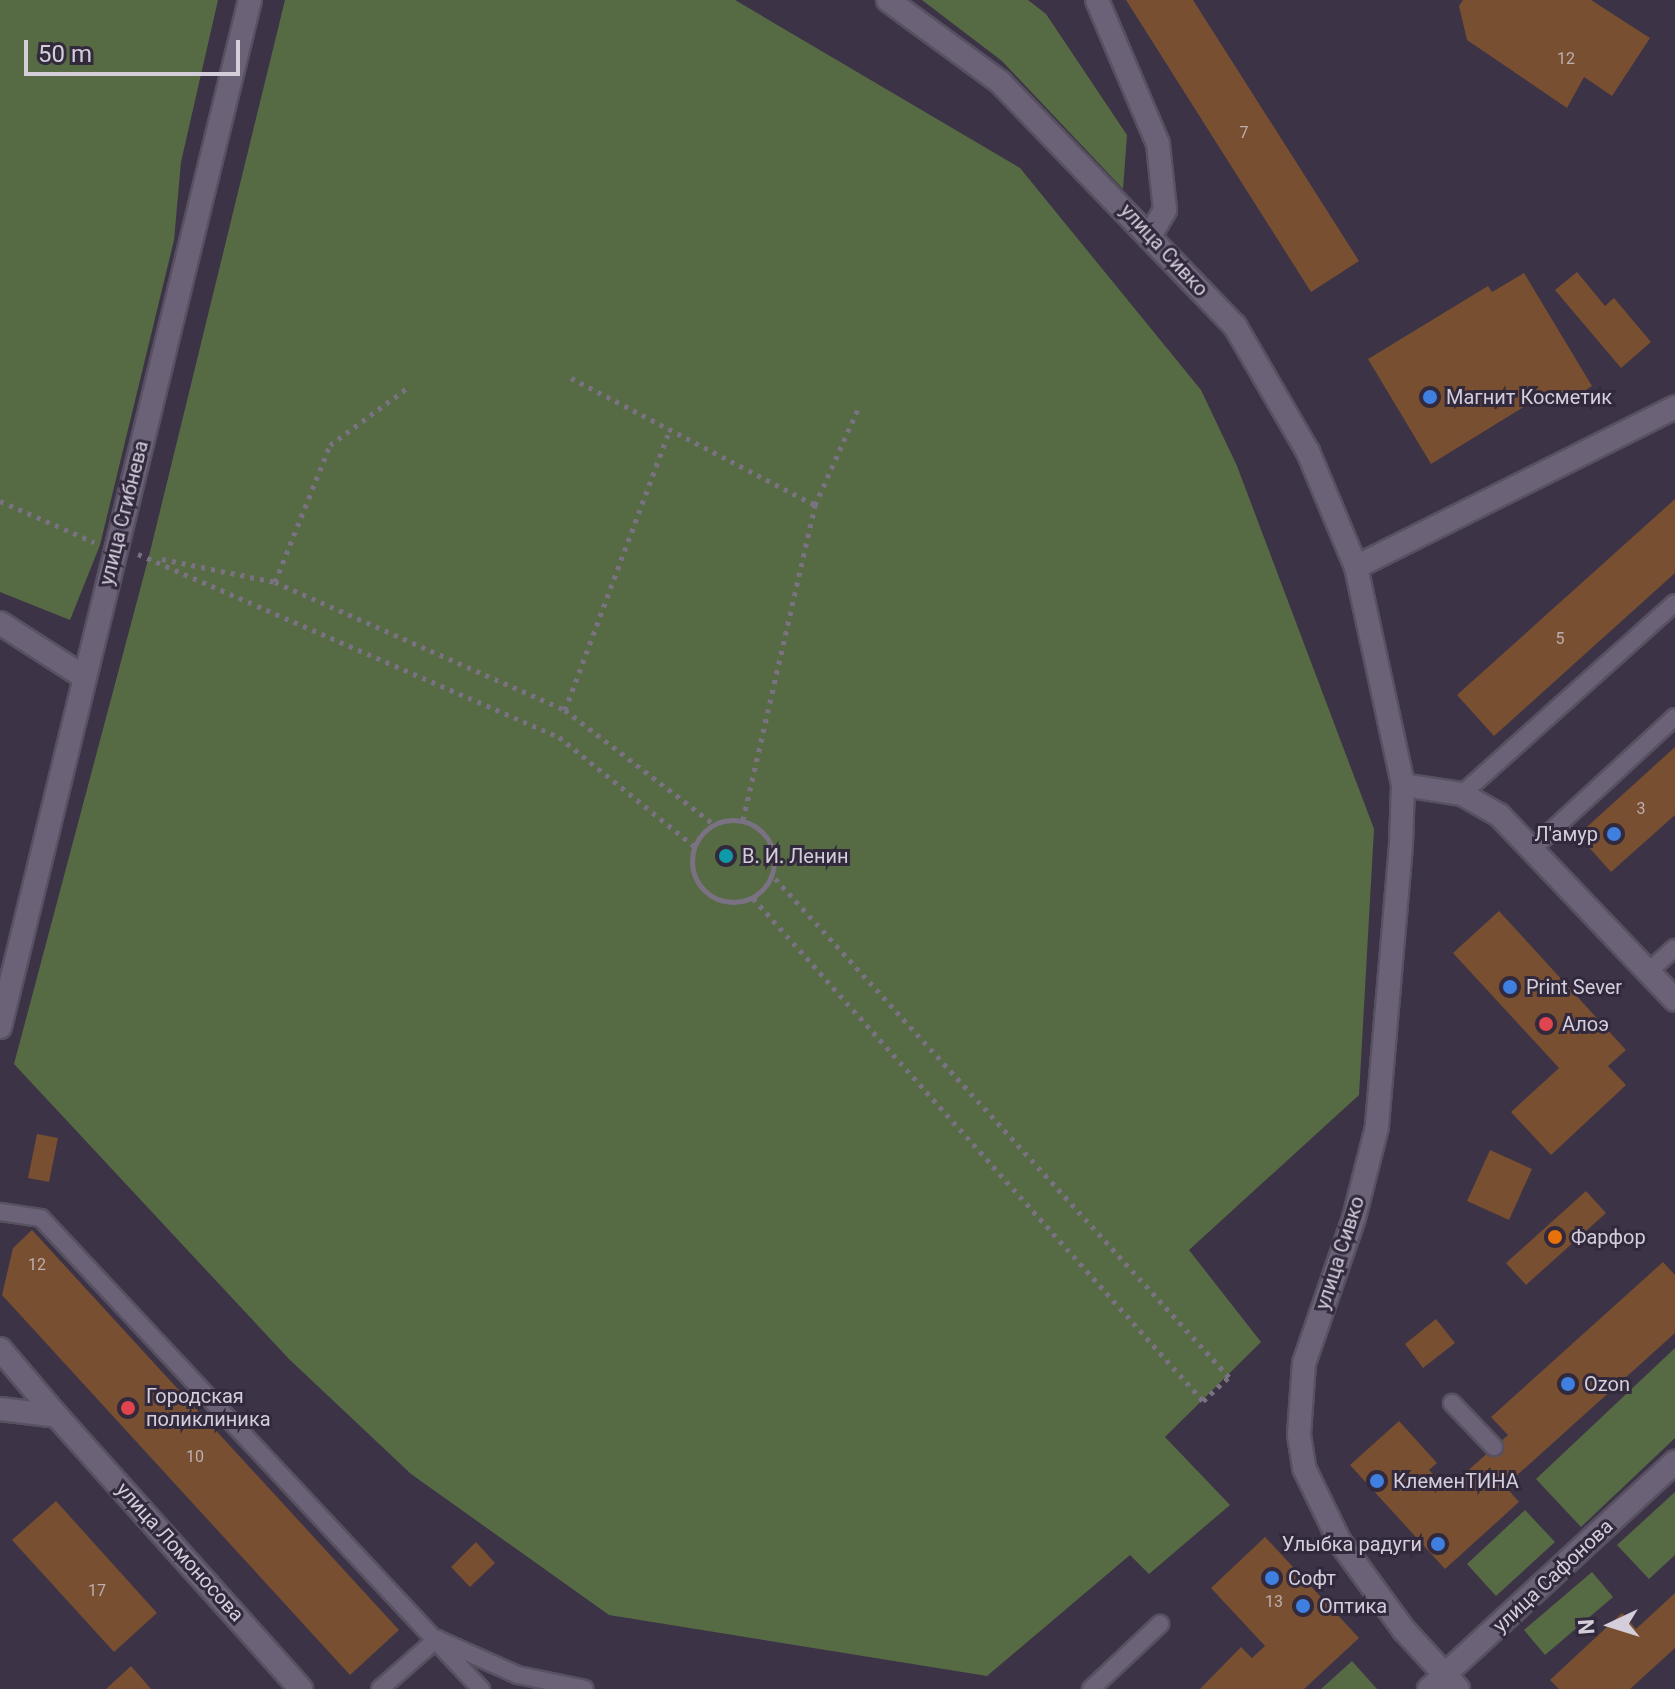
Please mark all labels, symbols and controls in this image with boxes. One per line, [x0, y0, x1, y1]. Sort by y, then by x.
scale bar [28, 24, 244, 74]
text: 50 m [38, 40, 92, 68]
house number: 12 [1557, 49, 1575, 69]
house number: 7 [1240, 123, 1248, 143]
street label: улица Сивко [1115, 199, 1213, 301]
place label: Магнит Косметик [1446, 385, 1612, 409]
marker: Магнит Косметик [1421, 388, 1439, 406]
street label: улица Сгибнева [94, 438, 154, 588]
house number: 5 [1556, 629, 1564, 649]
house number: 3 [1637, 799, 1645, 819]
place label: Л'амур [1534, 822, 1598, 846]
marker: Л'амур [1605, 825, 1623, 843]
place label: В. И. Ленин [742, 844, 849, 868]
marker: В. И. Ленин [717, 847, 735, 865]
place label: Print Sever [1526, 975, 1622, 999]
marker: Print Sever [1501, 978, 1519, 996]
place label: Алоэ [1562, 1012, 1609, 1036]
marker: Алоэ [1537, 1015, 1555, 1033]
street label: улица Сивко [1310, 1193, 1370, 1313]
place label: Фарфор [1571, 1225, 1646, 1249]
marker: Фарфор [1546, 1228, 1564, 1246]
house number: 12 [28, 1255, 46, 1275]
place label: Ozon [1584, 1372, 1630, 1396]
marker: Ozon [1559, 1375, 1577, 1393]
place label: Городская поликлиника [146, 1384, 271, 1431]
marker: Городская поликлиника [117, 1397, 139, 1419]
house number: 10 [186, 1447, 204, 1467]
place label: КлеменТИНА [1393, 1469, 1519, 1493]
marker: КлеменТИНА [1368, 1472, 1386, 1490]
street label: улица Ломоносова [111, 1478, 249, 1626]
street label: улица Сафонова [1488, 1514, 1618, 1638]
place label: Улыбка радуги [1282, 1532, 1422, 1556]
marker: Улыбка радуги [1429, 1535, 1447, 1553]
place label: Софт [1288, 1566, 1336, 1590]
marker: Софт [1263, 1569, 1281, 1587]
house number: 17 [88, 1581, 106, 1601]
north arrow [1571, 1585, 1651, 1665]
house number: 13 [1265, 1592, 1283, 1612]
place label: Оптика [1319, 1594, 1387, 1618]
marker: Оптика [1294, 1597, 1312, 1615]
text: N [1574, 1618, 1600, 1635]

